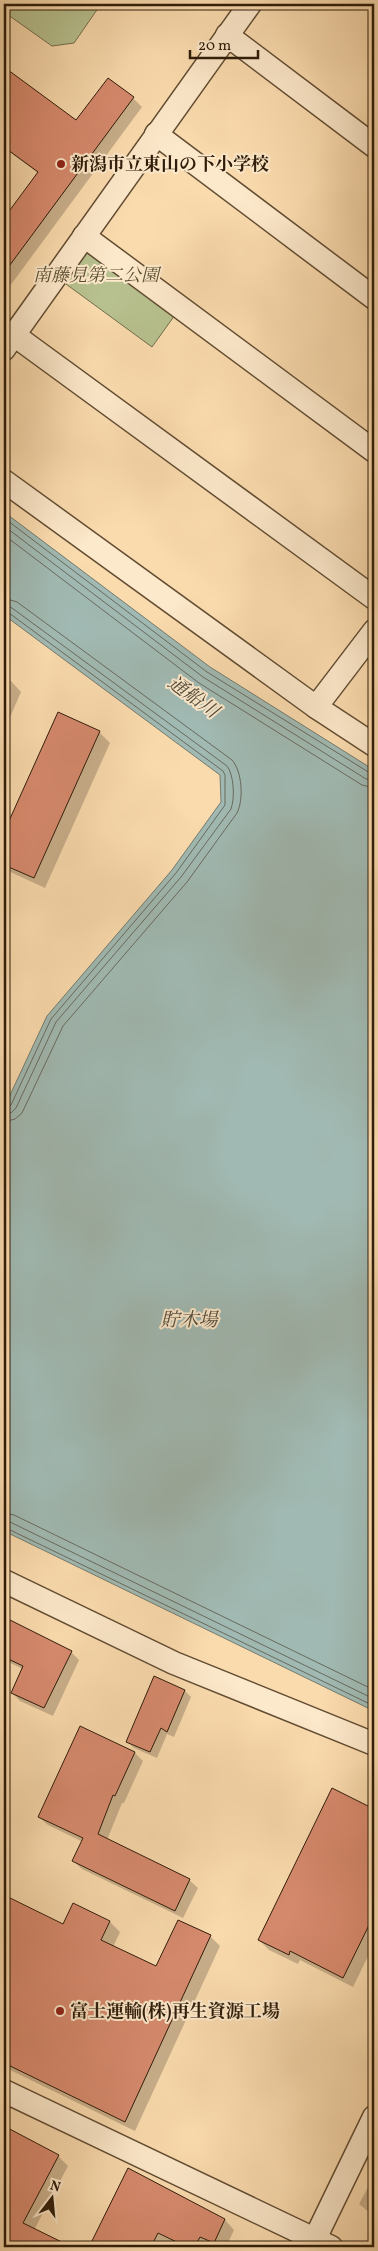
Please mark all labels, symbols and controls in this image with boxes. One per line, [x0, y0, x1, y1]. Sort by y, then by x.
scale bar [190, 28, 258, 60]
text: 20 m [198, 36, 231, 57]
place label: 新潟市立東山の下小学校 [71, 153, 269, 178]
marker: 新潟市立東山の下小学校 [55, 158, 67, 170]
park label: 南藤見第二公園 [33, 264, 162, 289]
water label: 通船川 [162, 670, 225, 726]
water label: 貯木場 [160, 1308, 219, 1334]
place label: 富士運輸(株)再生資源工場 [70, 2000, 280, 2025]
marker: 富士運輸(株)再生資源工場 [54, 2005, 66, 2017]
north arrow [28, 2174, 78, 2224]
text: N [48, 2176, 63, 2197]

